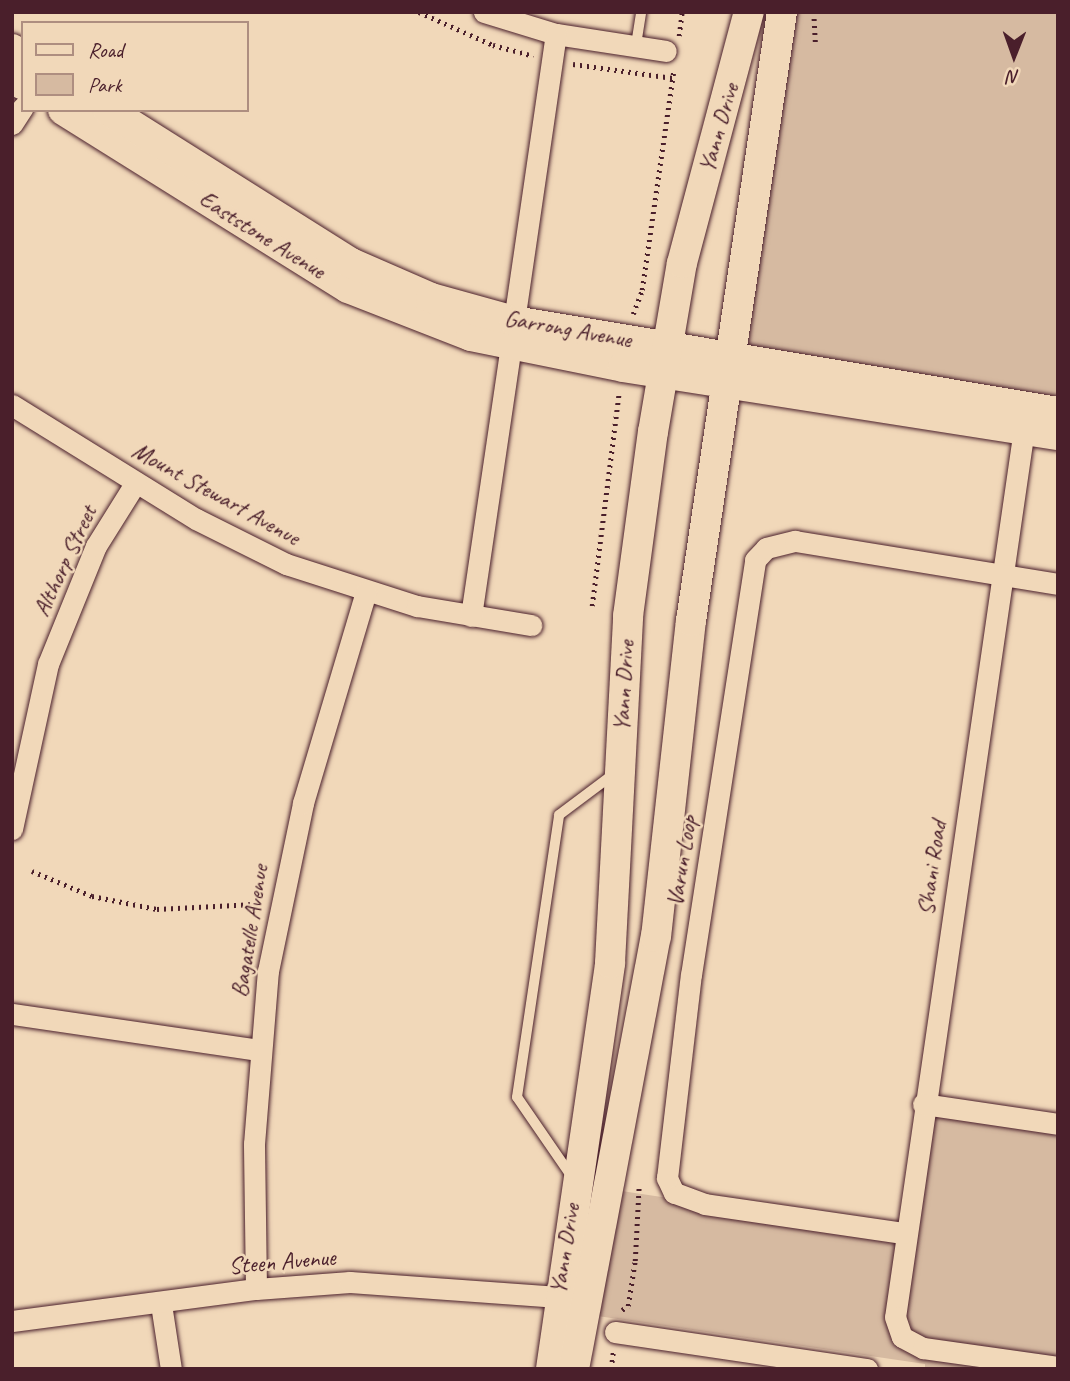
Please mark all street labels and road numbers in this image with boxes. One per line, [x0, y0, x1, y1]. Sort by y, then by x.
street label: Yann Drive [693, 80, 745, 176]
street label: Eaststone Avenue [194, 185, 330, 285]
street label: Garrong Avenue [502, 304, 634, 354]
street label: Mount Stewart Avenue [127, 436, 305, 552]
street label: Althorp Street [27, 501, 103, 621]
street label: Yann Drive [607, 640, 641, 732]
street label: Varun Loop [661, 814, 703, 908]
street label: Shani Road [911, 819, 953, 917]
street label: Bagatelle Avenue [225, 863, 275, 999]
street label: Yann Drive [544, 1202, 586, 1296]
street label: Steen Avenue [227, 1243, 337, 1281]

